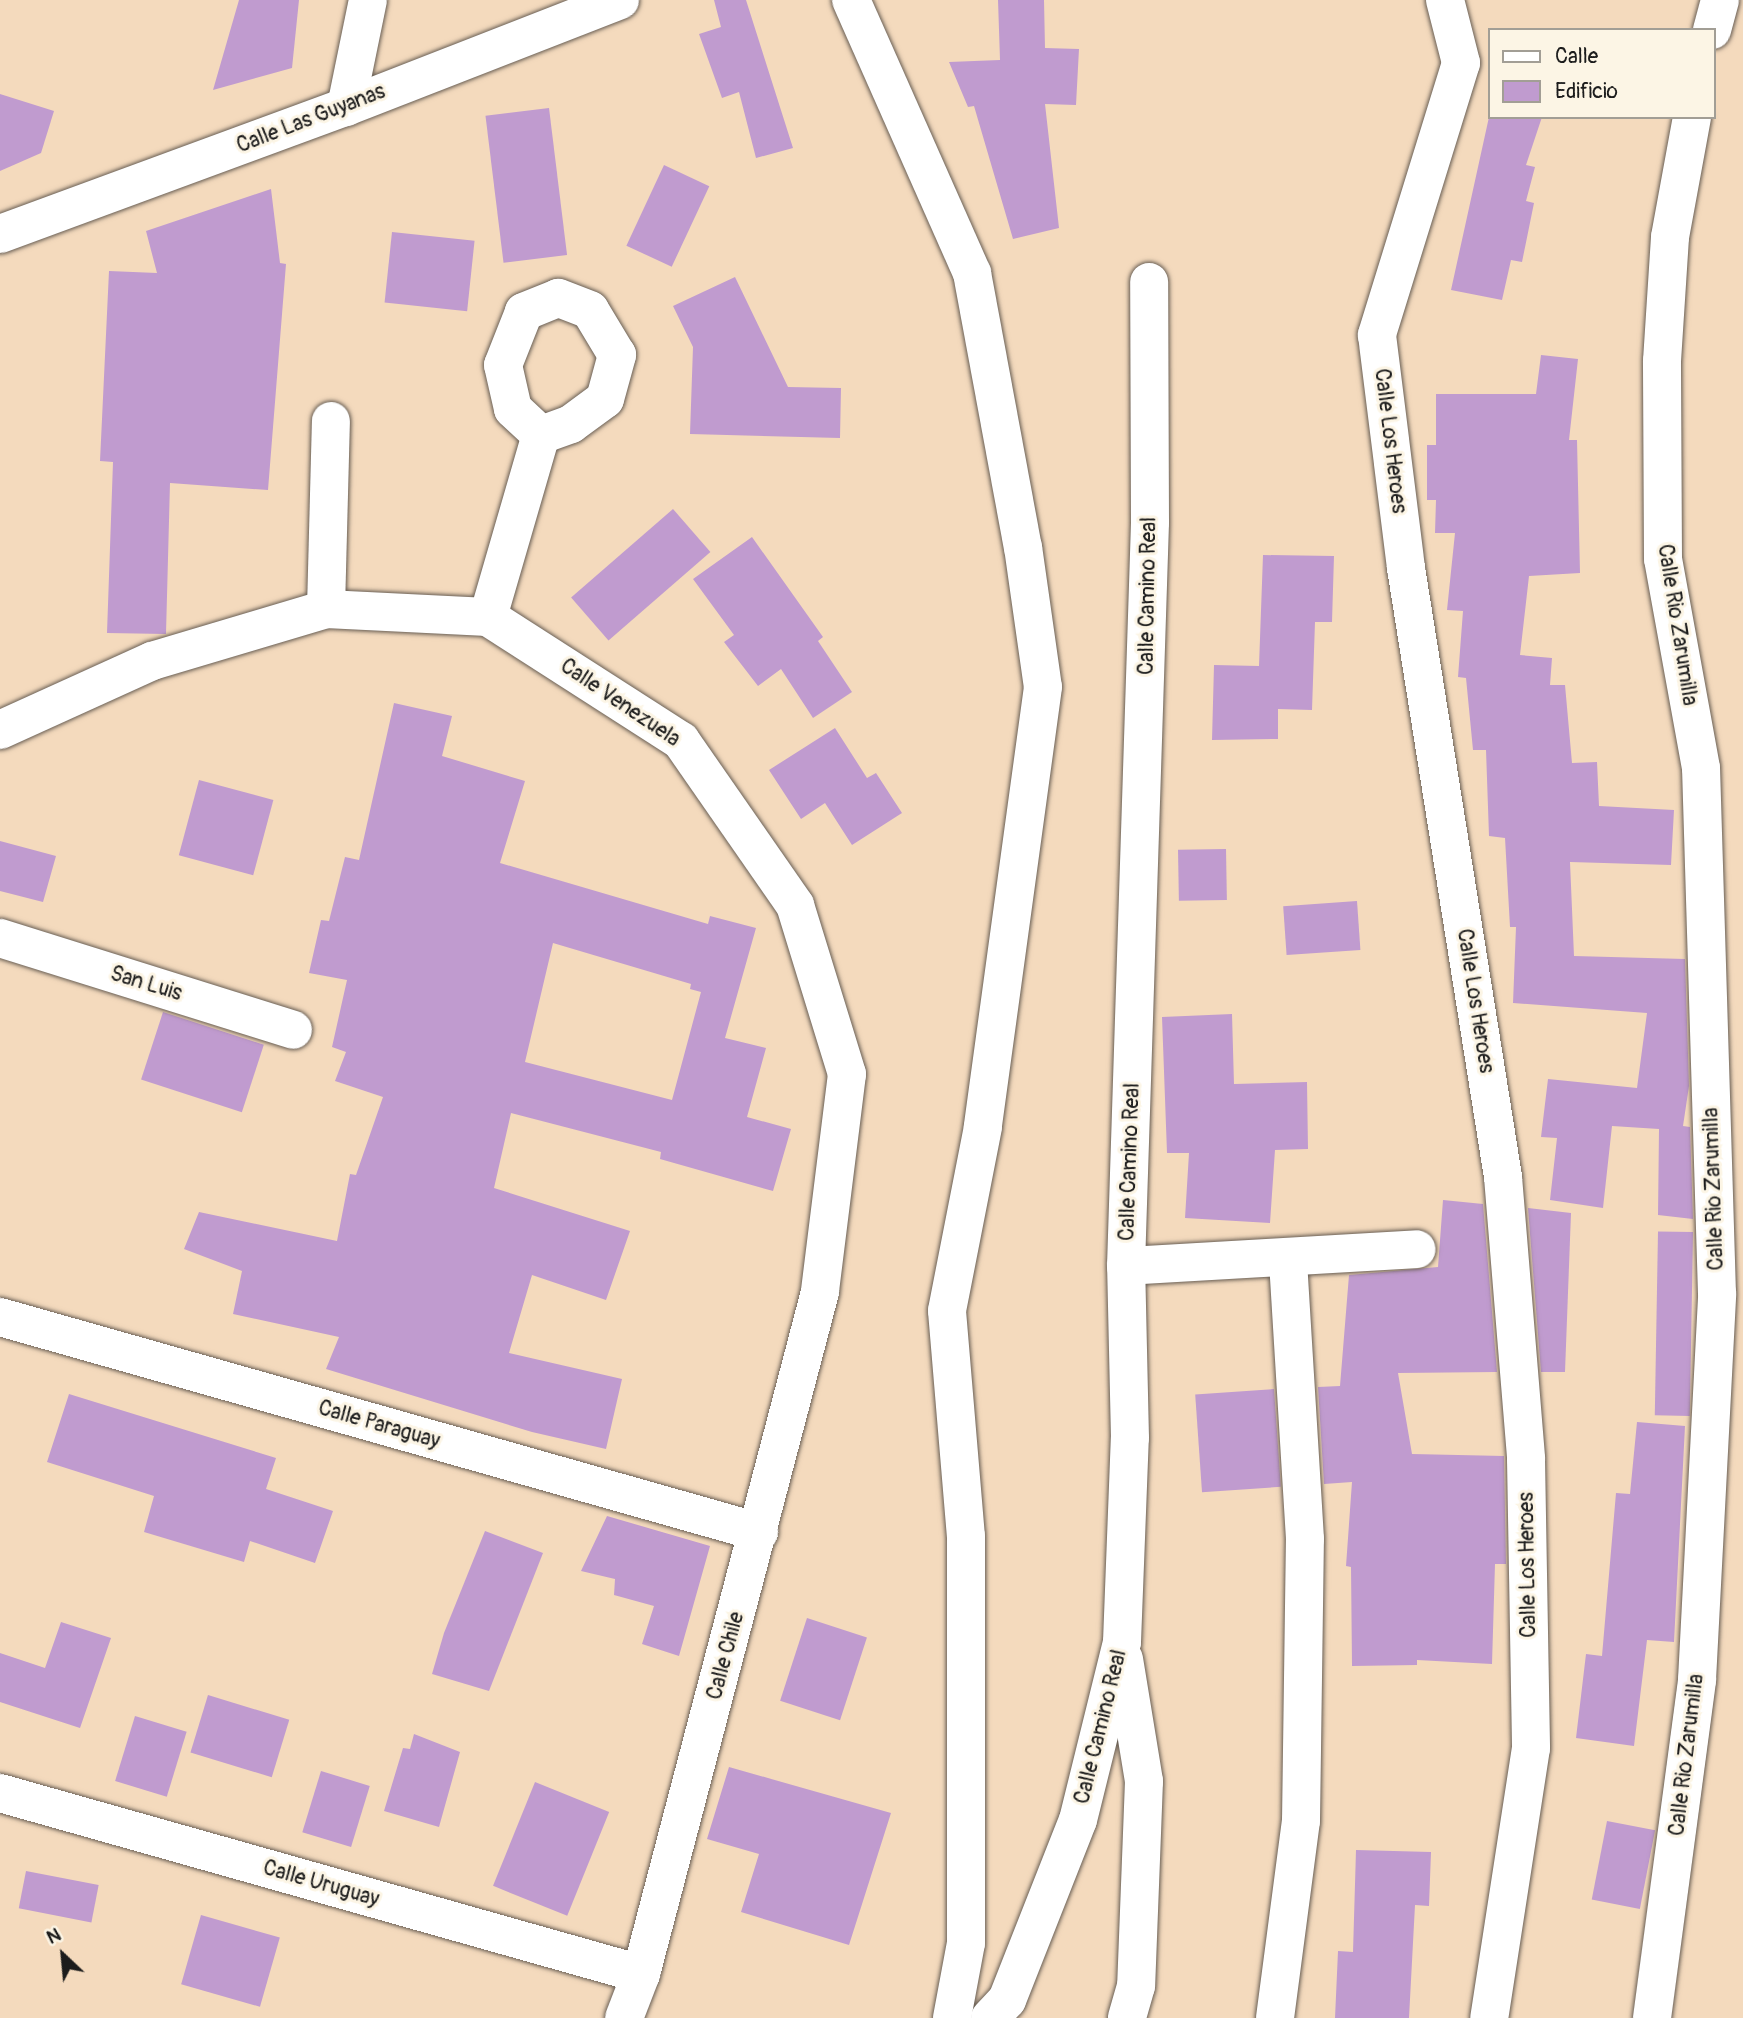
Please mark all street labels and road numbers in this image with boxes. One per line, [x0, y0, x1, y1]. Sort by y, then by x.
street label: Calle Las Guyanas [233, 79, 389, 159]
street label: Calle Los Heroes [1369, 367, 1411, 515]
street label: Calle Camino Real [1134, 517, 1162, 675]
street label: Calle Rio Zarumilla [1652, 543, 1702, 707]
street label: Calle Venezuela [555, 654, 685, 752]
street label: Calle Los Heroes [1451, 927, 1499, 1075]
street label: San Luis [107, 961, 185, 1007]
street label: Calle Camino Real [1115, 1083, 1145, 1241]
street label: Calle Rio Zarumilla [1699, 1107, 1729, 1271]
street label: Calle Paraguay [315, 1396, 443, 1454]
street label: Calle Los Heroes [1514, 1492, 1542, 1638]
street label: Calle Chile [702, 1609, 750, 1703]
street label: Calle Camino Real [1070, 1647, 1132, 1807]
street label: Calle Rio Zarumilla [1665, 1673, 1709, 1837]
street label: Calle Uruguay [260, 1855, 382, 1913]

